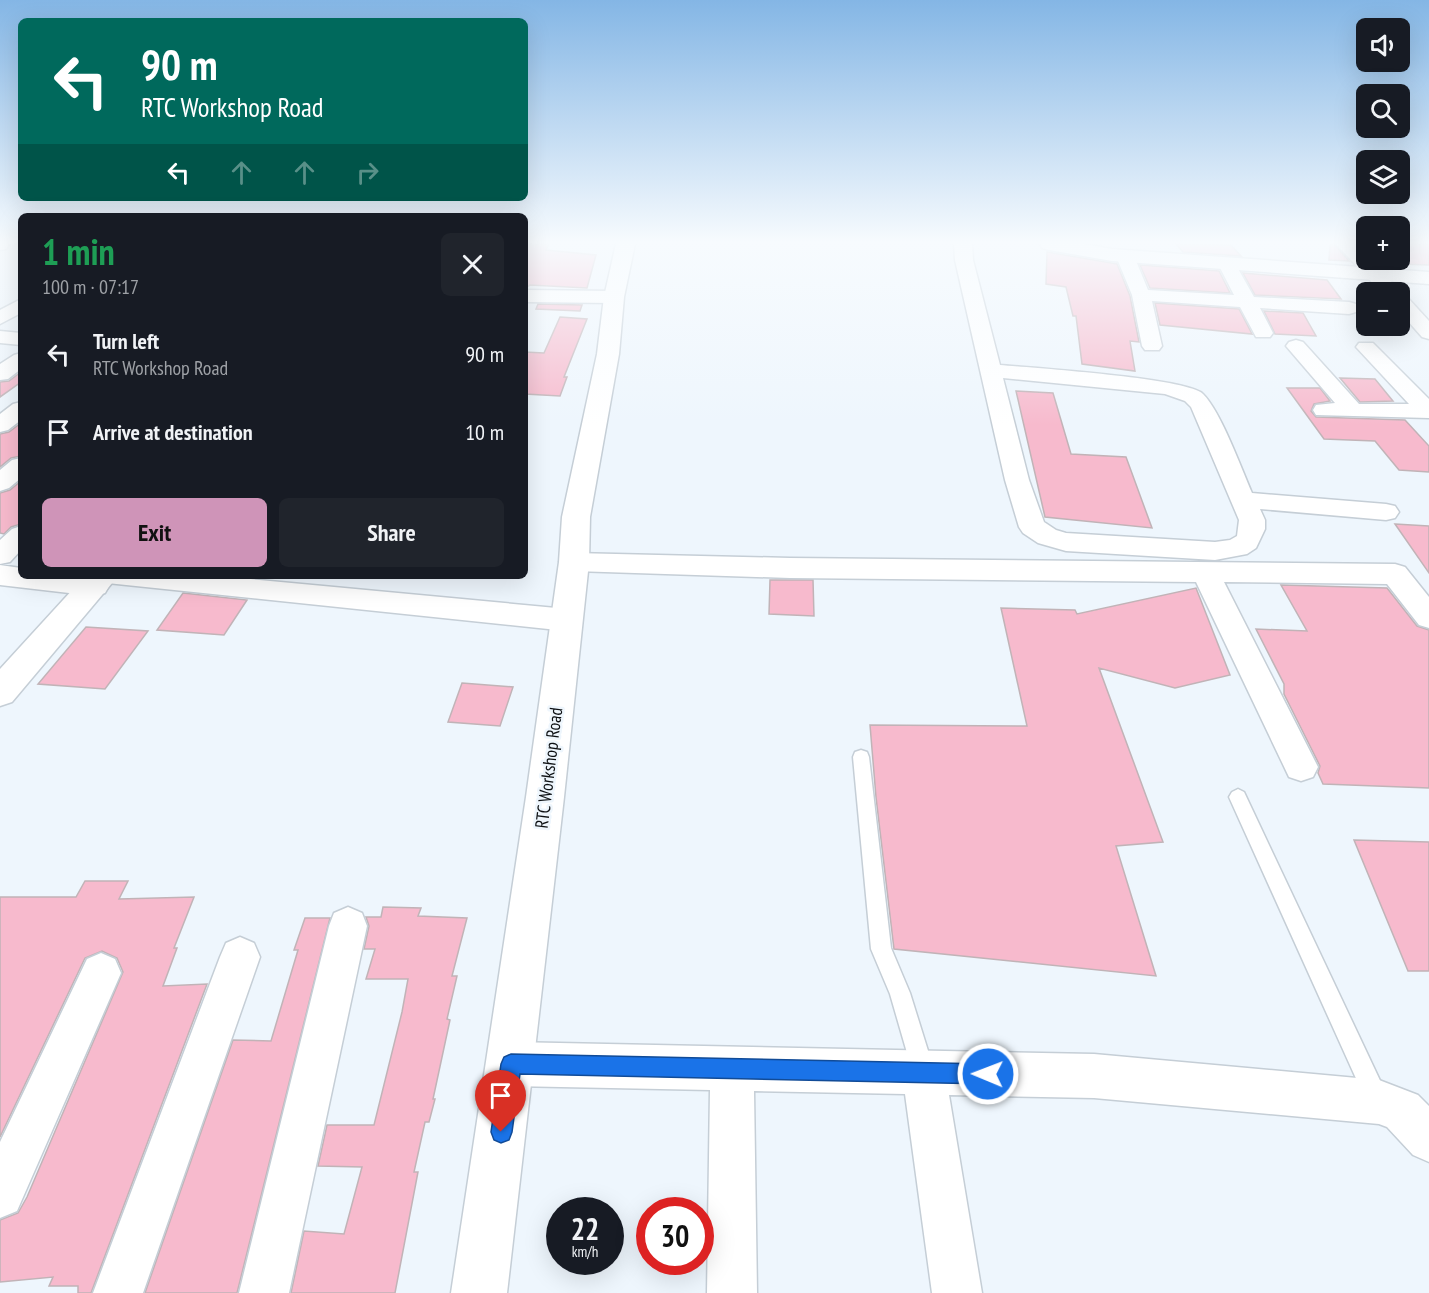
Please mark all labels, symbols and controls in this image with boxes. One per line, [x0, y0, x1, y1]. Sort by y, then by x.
map controls [1356, 18, 1410, 336]
button: sound [1356, 18, 1410, 72]
text: 90 m [141, 37, 218, 92]
icon: left [42, 42, 120, 120]
button: search [1356, 84, 1410, 138]
text: RTC Workshop Road [141, 90, 323, 124]
button: layers [1356, 150, 1410, 204]
icon: left [162, 156, 195, 189]
icon: ahead [225, 156, 258, 189]
icon: ahead [288, 156, 321, 189]
icon: right [351, 156, 384, 189]
button: + [1356, 216, 1410, 270]
text: 1 min [42, 228, 115, 275]
button: close [441, 233, 504, 296]
text: 100 m · 07:17 [42, 274, 139, 300]
button: − [1356, 282, 1410, 336]
text: Turn left [93, 327, 159, 355]
icon: left [42, 338, 75, 371]
text: 90 m [465, 340, 504, 368]
text: RTC Workshop Road [93, 355, 228, 381]
icon: arrive [42, 416, 75, 449]
text: Arrive at destination [93, 418, 253, 446]
text: 10 m [465, 418, 504, 446]
button: Exit [42, 498, 267, 567]
button: Share [279, 498, 504, 567]
street label: RTC Workshop Road [530, 706, 567, 830]
position arrow [956, 1042, 1020, 1106]
pin [475, 1070, 526, 1132]
icon: arrive [484, 1079, 517, 1112]
speed limit sign: 30 [636, 1197, 714, 1275]
text: 22 [571, 1209, 599, 1248]
text: km/h [572, 1242, 598, 1261]

